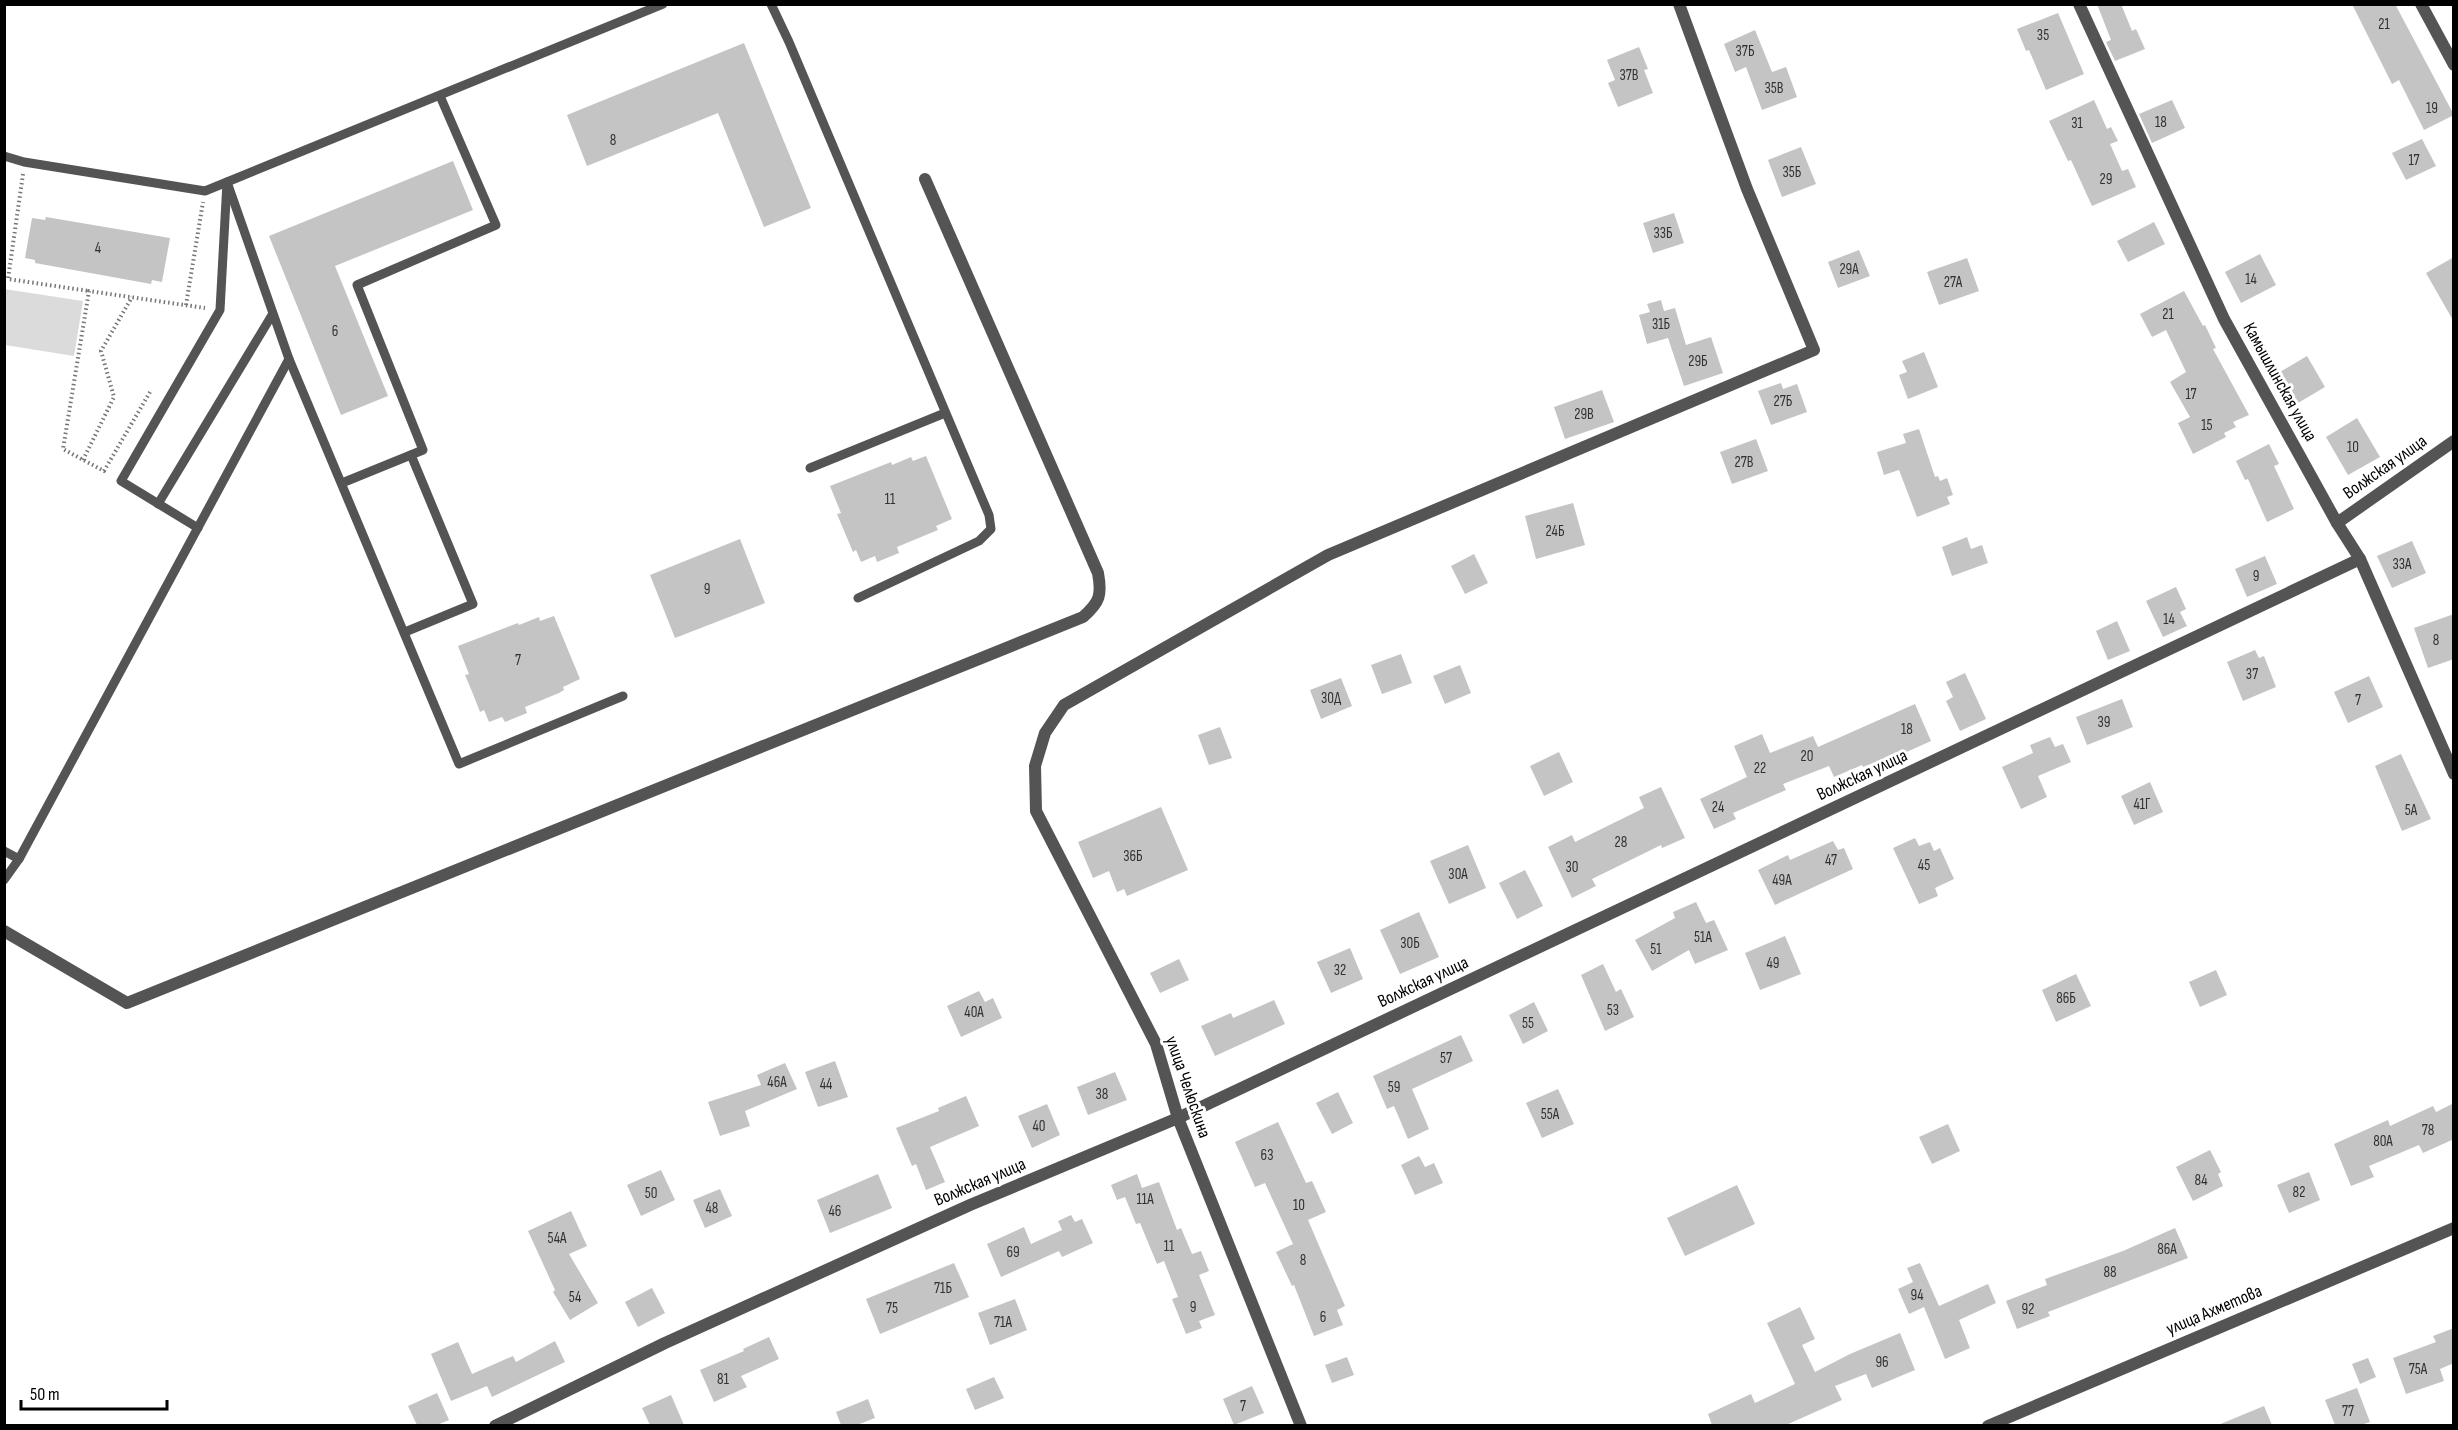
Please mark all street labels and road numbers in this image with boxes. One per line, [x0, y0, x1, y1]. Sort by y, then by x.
street label: Камышлинская улица [2239, 319, 2321, 445]
street label: Волжская улица [2339, 430, 2431, 504]
street label: Волжская улица [1813, 745, 1911, 805]
street label: Волжская улица [1374, 952, 1472, 1012]
street label: улица Челюскина [1161, 1033, 1215, 1141]
street label: Волжская улица [931, 1153, 1029, 1211]
street label: улица Ахметова [2163, 1280, 2265, 1340]

